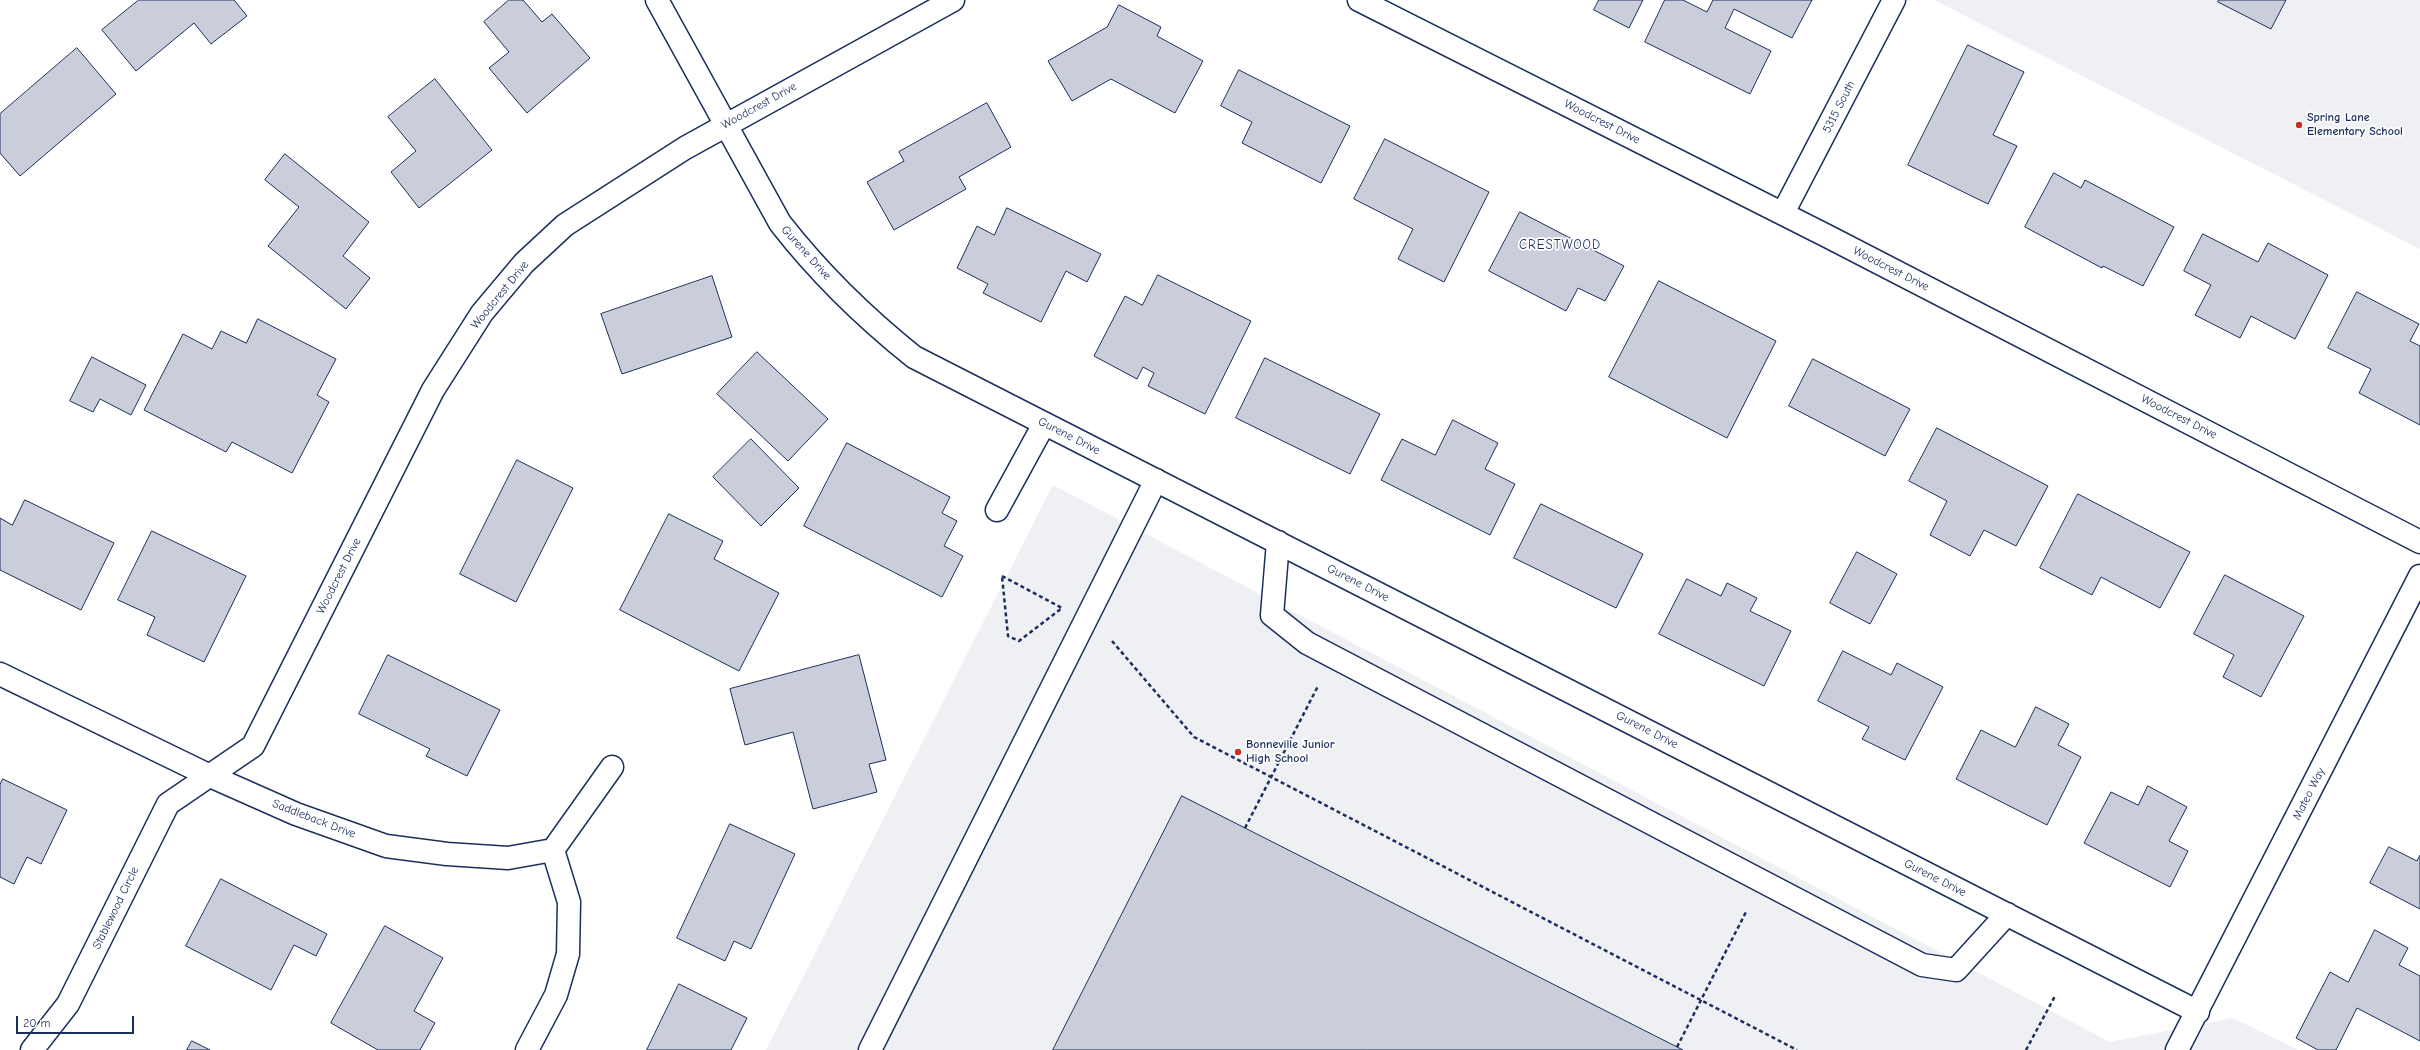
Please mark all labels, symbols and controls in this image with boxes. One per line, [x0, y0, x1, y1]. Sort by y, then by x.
street label: 5315 South [1820, 78, 1858, 136]
street label: Woodcrest Drive [719, 79, 799, 133]
street label: Woodcrest Drive [1562, 97, 1642, 147]
place label: Spring Lane Elementary School [2307, 111, 2403, 139]
marker: Spring Lane Elementary School [2294, 120, 2304, 130]
street label: Gurene Drive [778, 223, 834, 283]
district label: CRESTWOOD [1519, 237, 1601, 253]
street label: Woodcrest Drive [1851, 244, 1931, 294]
street label: Woodcrest Drive [468, 258, 532, 332]
street label: Woodcrest Drive [2139, 392, 2219, 442]
street label: Gurene Drive [1036, 414, 1102, 458]
street label: Woodcrest Drive [314, 536, 364, 616]
street label: Gurene Drive [1325, 561, 1391, 605]
street label: Gurene Drive [1614, 708, 1680, 752]
place label: Bonneville Junior High School [1246, 738, 1335, 766]
marker: Bonneville Junior High School [1233, 747, 1243, 757]
street label: Mateo Way [2290, 765, 2328, 823]
street label: Saddleback Drive [270, 796, 358, 842]
street label: Gurene Drive [1902, 856, 1968, 900]
street label: Stablewood Circle [90, 864, 142, 952]
scale bar [18, 1008, 136, 1034]
text: 20 m [23, 1016, 51, 1030]

